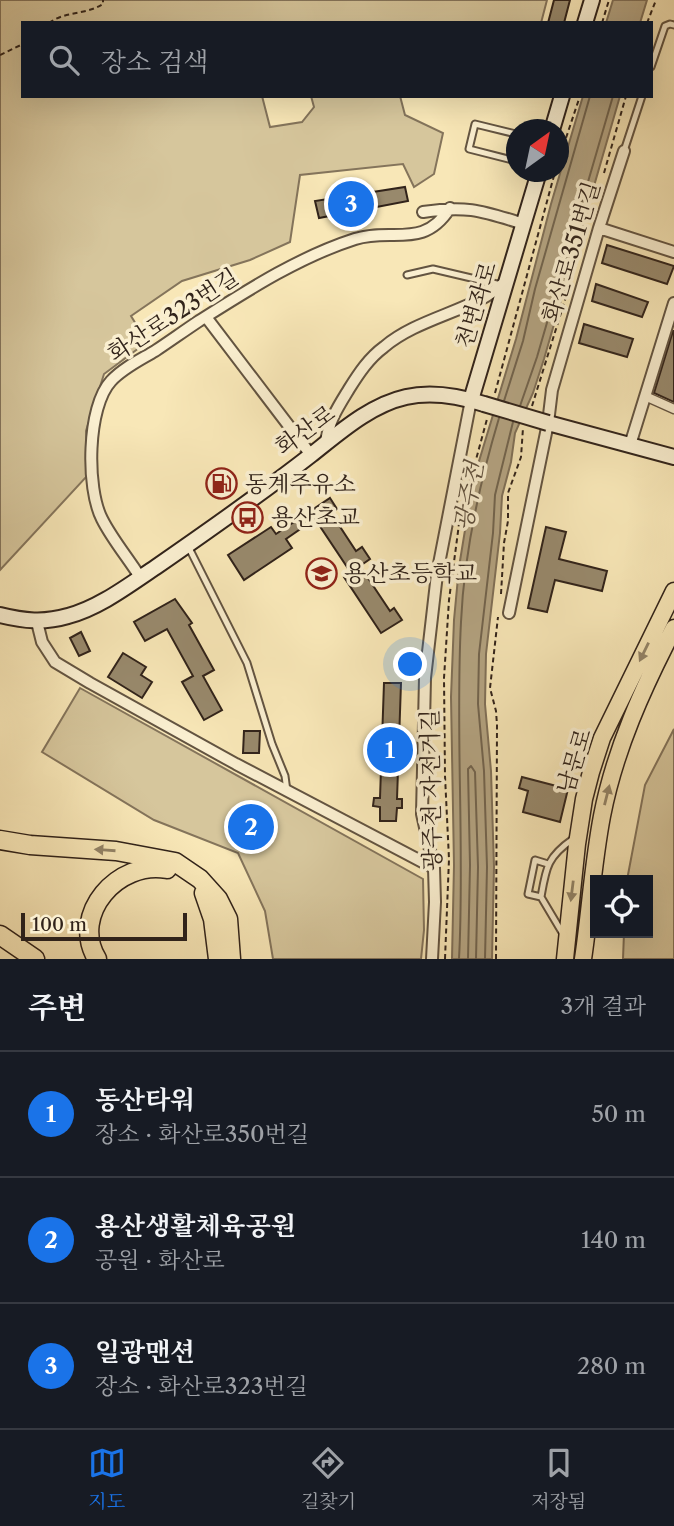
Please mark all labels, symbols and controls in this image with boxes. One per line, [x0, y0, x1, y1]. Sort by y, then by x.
search box [21, 21, 653, 98]
icon: search [45, 41, 83, 79]
text: 장소 검색 [101, 46, 208, 78]
north arrow [506, 119, 569, 182]
pin: 3 [328, 178, 374, 230]
street label: 화산로351번길 [536, 178, 606, 326]
street label: 천변좌로 [450, 258, 502, 352]
street label: 화산로323번길 [103, 263, 243, 367]
street label: 화산로 [270, 399, 340, 461]
water label: 광주천 [448, 457, 489, 533]
fuel station icon: 동계주유소 [205, 467, 239, 501]
place label: 동계주유소 [245, 470, 356, 498]
bus stop icon: 용산초교 [231, 500, 265, 534]
place label: 용산초교 [271, 503, 360, 531]
school or university icon: 용산초등학교 [304, 556, 338, 590]
place label: 용산초등학교 [344, 559, 477, 587]
one-way arrow [638, 642, 650, 662]
your location [393, 647, 427, 681]
street label: 광주천 자전거길 [416, 709, 446, 871]
pin: 1 [367, 724, 413, 776]
street label: 남문로 [551, 725, 597, 797]
one-way arrow [602, 783, 613, 805]
pin: 2 [228, 801, 274, 853]
one-way arrow [94, 844, 116, 855]
map controls [590, 875, 653, 938]
button: locate [590, 875, 653, 938]
one-way arrow [566, 880, 577, 902]
scale bar [21, 910, 187, 942]
text: 100 m [32, 913, 87, 936]
text: 주변 [28, 989, 86, 1026]
text: 3개 결과 [561, 992, 646, 1020]
text: 동산타워 [95, 1084, 195, 1116]
text: 1 [46, 1100, 56, 1128]
text: 50 m [591, 1100, 646, 1128]
text: 장소 · 화산로350번길 [95, 1120, 309, 1148]
text: 용산생활체육공원 [95, 1210, 296, 1242]
text: 2 [44, 1226, 58, 1254]
text: 140 m [581, 1226, 646, 1254]
text: 공원 · 화산로 [95, 1246, 225, 1274]
text: 일광맨션 [95, 1336, 195, 1368]
text: 3 [45, 1352, 58, 1380]
text: 280 m [577, 1352, 646, 1380]
text: 장소 · 화산로323번길 [95, 1372, 308, 1400]
tab: 지도 [88, 1444, 126, 1513]
tab: 길찾기 [301, 1444, 356, 1513]
tab: 저장됨 [531, 1444, 586, 1513]

